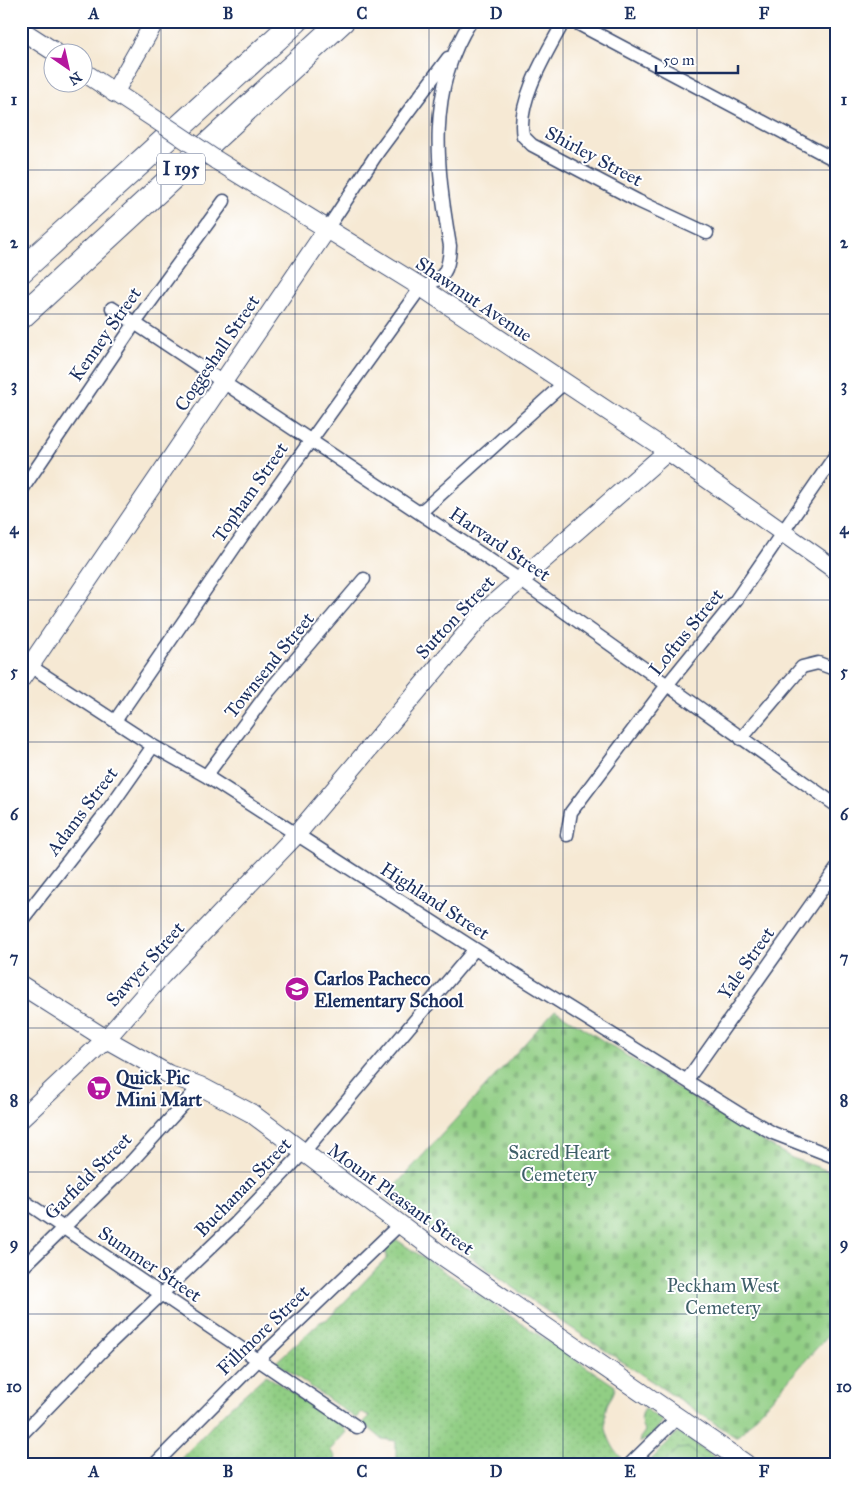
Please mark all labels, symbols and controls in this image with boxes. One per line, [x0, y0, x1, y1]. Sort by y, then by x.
text: A [88, 4, 100, 23]
text: B [223, 4, 233, 23]
text: C [357, 4, 368, 23]
text: D [490, 4, 503, 23]
text: E [624, 4, 636, 23]
text: F [759, 4, 770, 23]
north arrow [42, 42, 92, 92]
scale bar [656, 42, 738, 74]
text: 50 m [663, 51, 695, 69]
text: N [65, 68, 85, 89]
text: 1 [11, 90, 18, 109]
text: 1 [841, 90, 848, 109]
street label: Shirley Street [541, 121, 647, 191]
road number: I 195 [157, 153, 205, 184]
text: 2 [10, 233, 19, 252]
text: 2 [840, 233, 849, 252]
street label: Shawmut Avenue [411, 252, 537, 347]
street label: Kenney Street [64, 282, 146, 386]
street label: Coggeshall Street [170, 290, 265, 416]
text: 3 [11, 376, 17, 396]
text: 3 [841, 376, 847, 396]
street label: Topham Street [207, 438, 293, 546]
street label: Harvard Street [445, 502, 555, 586]
text: 4 [10, 519, 20, 539]
text: 4 [840, 519, 850, 539]
street label: Sutton Street [411, 570, 500, 664]
street label: Loftus Street [644, 584, 728, 680]
street label: Townsend Street [219, 607, 319, 723]
text: 5 [10, 662, 18, 681]
text: 5 [840, 662, 848, 681]
street label: Adams Street [41, 762, 123, 860]
text: 6 [10, 805, 19, 824]
text: 6 [840, 805, 849, 824]
street label: Highland Street [376, 857, 494, 946]
street label: Sawyer Street [101, 917, 189, 1011]
street label: Yale Street [713, 922, 779, 1004]
text: 7 [10, 948, 19, 967]
text: 7 [840, 948, 849, 967]
place label: Carlos Pacheco Elementary School [314, 967, 464, 1013]
school or university icon: Carlos Pacheco Elementary School [284, 976, 310, 1002]
place label: Quick Pic Mini Mart [116, 1066, 202, 1111]
supermarket icon: Quick Pic Mini Mart [86, 1075, 112, 1101]
text: 8 [10, 1091, 18, 1110]
text: 8 [840, 1091, 848, 1110]
street label: Garfield Street [40, 1127, 137, 1224]
street label: Buchanan Street [190, 1132, 296, 1241]
street label: Mount Pleasant Street [323, 1138, 479, 1260]
park label: Sacred Heart Cemetery [508, 1141, 610, 1186]
street label: Summer Street [94, 1221, 206, 1307]
text: 9 [10, 1234, 18, 1254]
text: 9 [840, 1234, 848, 1254]
park label: Peckham West Cemetery [667, 1274, 780, 1319]
street label: Fillmore Street [212, 1280, 314, 1380]
text: 10 [6, 1377, 22, 1396]
text: 10 [836, 1377, 852, 1396]
text: A [88, 1462, 100, 1481]
text: B [223, 1462, 233, 1481]
text: C [357, 1462, 368, 1481]
text: D [490, 1462, 503, 1481]
text: E [624, 1462, 636, 1481]
text: F [759, 1462, 770, 1481]

